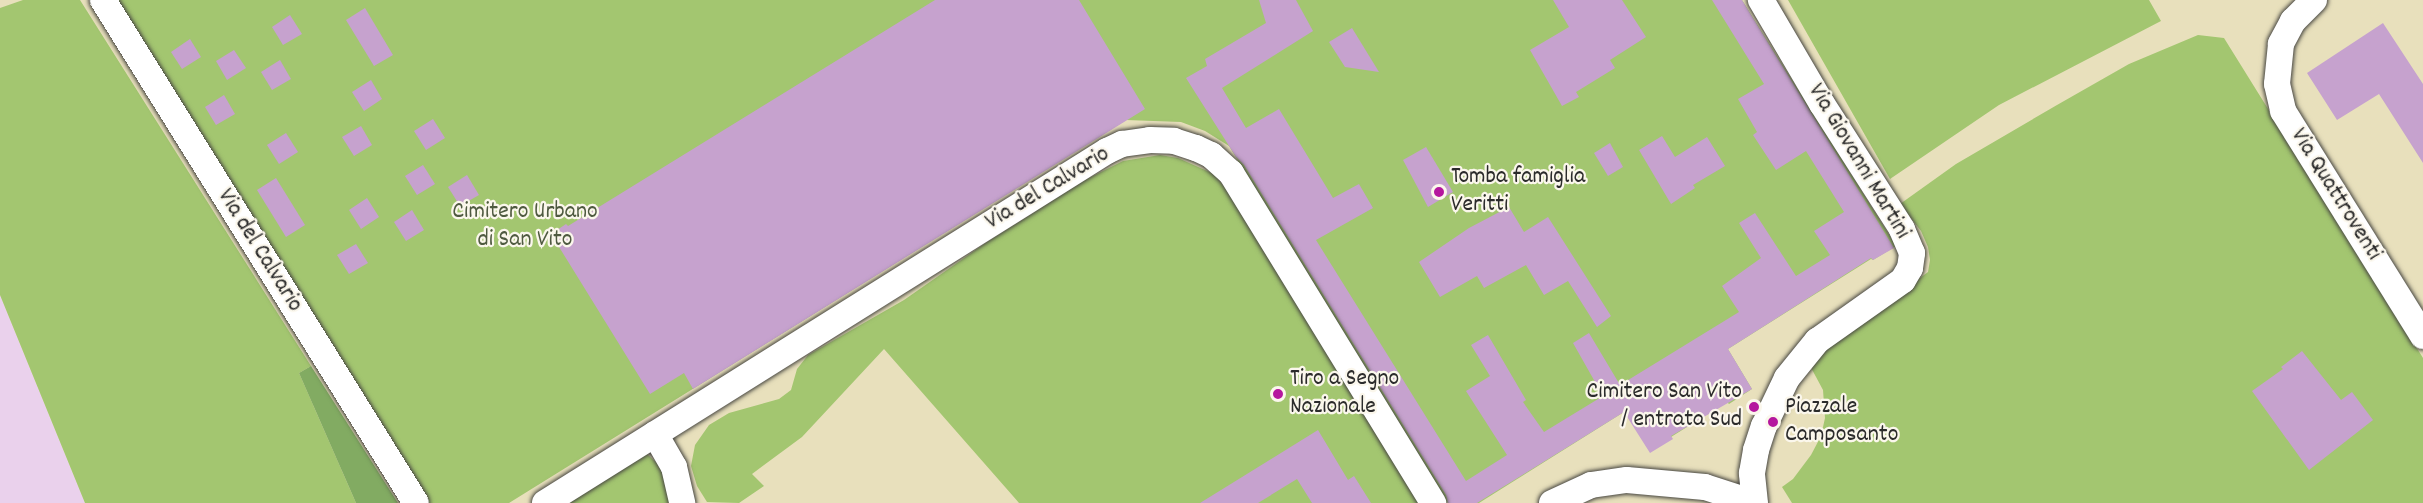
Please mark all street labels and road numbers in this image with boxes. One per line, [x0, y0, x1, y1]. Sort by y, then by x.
street label: Via Giovanni Martini [1800, 79, 1916, 245]
street label: Via Quattroventi [2283, 124, 2387, 266]
street label: Via del Calvario [981, 141, 1115, 237]
street label: Via del Calvario [210, 184, 308, 318]

